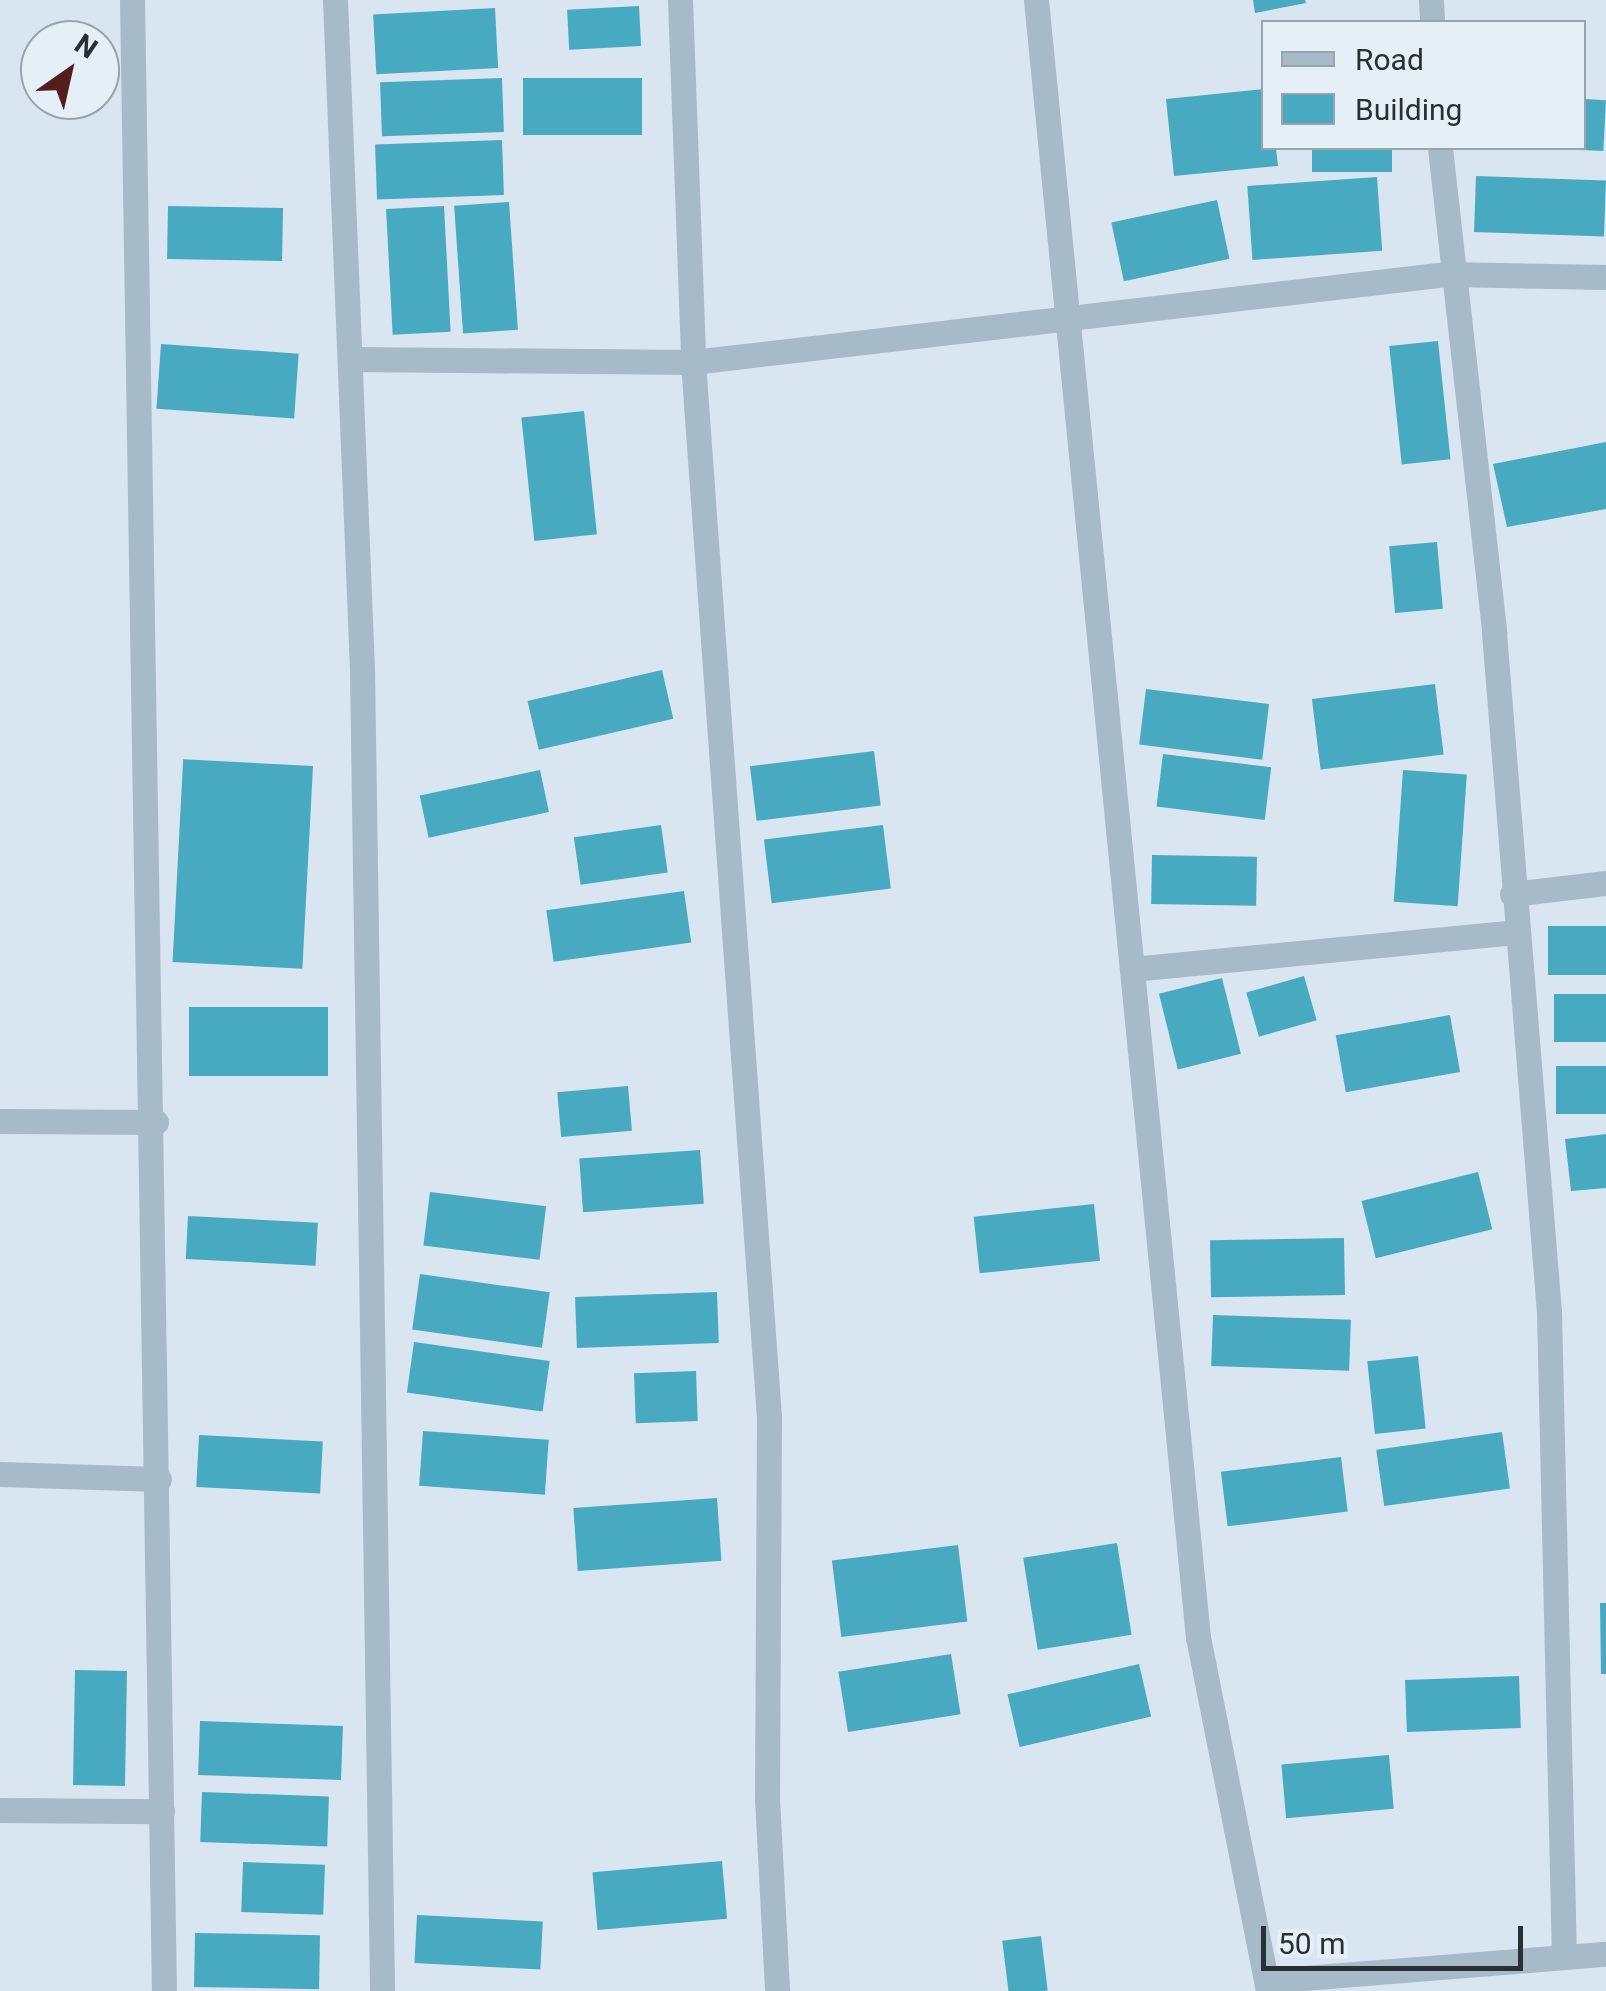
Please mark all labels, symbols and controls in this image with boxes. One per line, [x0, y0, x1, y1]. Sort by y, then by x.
north arrow [20, 20, 120, 120]
legend [1261, 20, 1586, 150]
text: N [69, 27, 103, 66]
text: Road [1355, 42, 1424, 77]
text: Building [1355, 92, 1462, 127]
scale bar [1266, 1906, 1528, 1968]
text: 50 m [1278, 1926, 1345, 1961]

